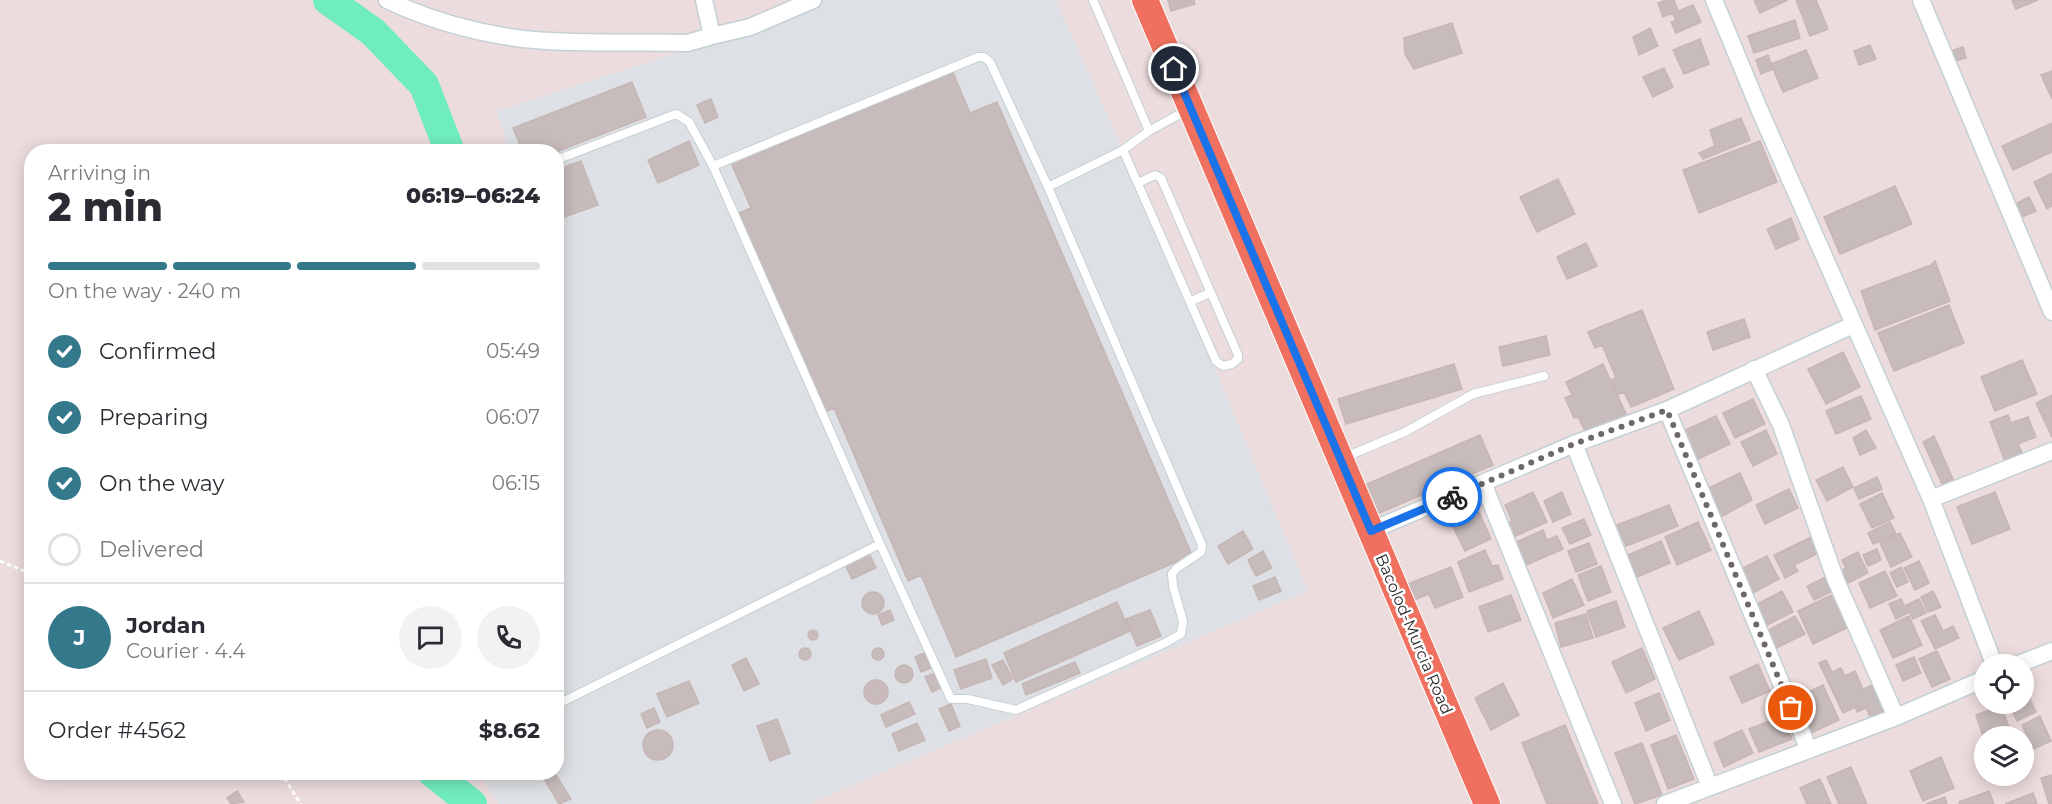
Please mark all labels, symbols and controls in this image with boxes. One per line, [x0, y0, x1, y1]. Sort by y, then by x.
pin [1148, 43, 1199, 94]
icon: home [1157, 52, 1190, 85]
text: Arriving in [48, 161, 151, 185]
text: 06:19–06:24 [406, 182, 540, 209]
text: 2 min [48, 183, 163, 231]
text: On the way · 240 m [48, 279, 241, 303]
icon: check [48, 335, 81, 368]
text: Confirmed [99, 338, 216, 365]
text: 05:49 [486, 339, 540, 363]
icon: check [48, 401, 81, 434]
text: Preparing [99, 404, 208, 431]
text: 06:07 [485, 405, 540, 429]
icon: check [48, 467, 81, 500]
courier [1422, 467, 1482, 527]
text: On the way [99, 470, 224, 497]
text: 06:15 [492, 471, 540, 495]
icon: bike [1436, 481, 1469, 514]
text: Delivered [99, 536, 204, 563]
street label: Bacolod-Murcia Road [1372, 551, 1456, 717]
button: chat [399, 606, 462, 669]
button: phone [477, 606, 540, 669]
text: Jordan [126, 612, 206, 639]
text: J [74, 624, 85, 651]
text: Courier · 4.4 [126, 639, 245, 663]
map controls [1974, 654, 2034, 786]
button: locate [1974, 654, 2034, 714]
pin [1765, 682, 1816, 733]
icon: bag [1774, 691, 1807, 724]
text: Order #4562 [48, 717, 186, 744]
text: $8.62 [479, 717, 540, 744]
button: layers [1974, 726, 2034, 786]

